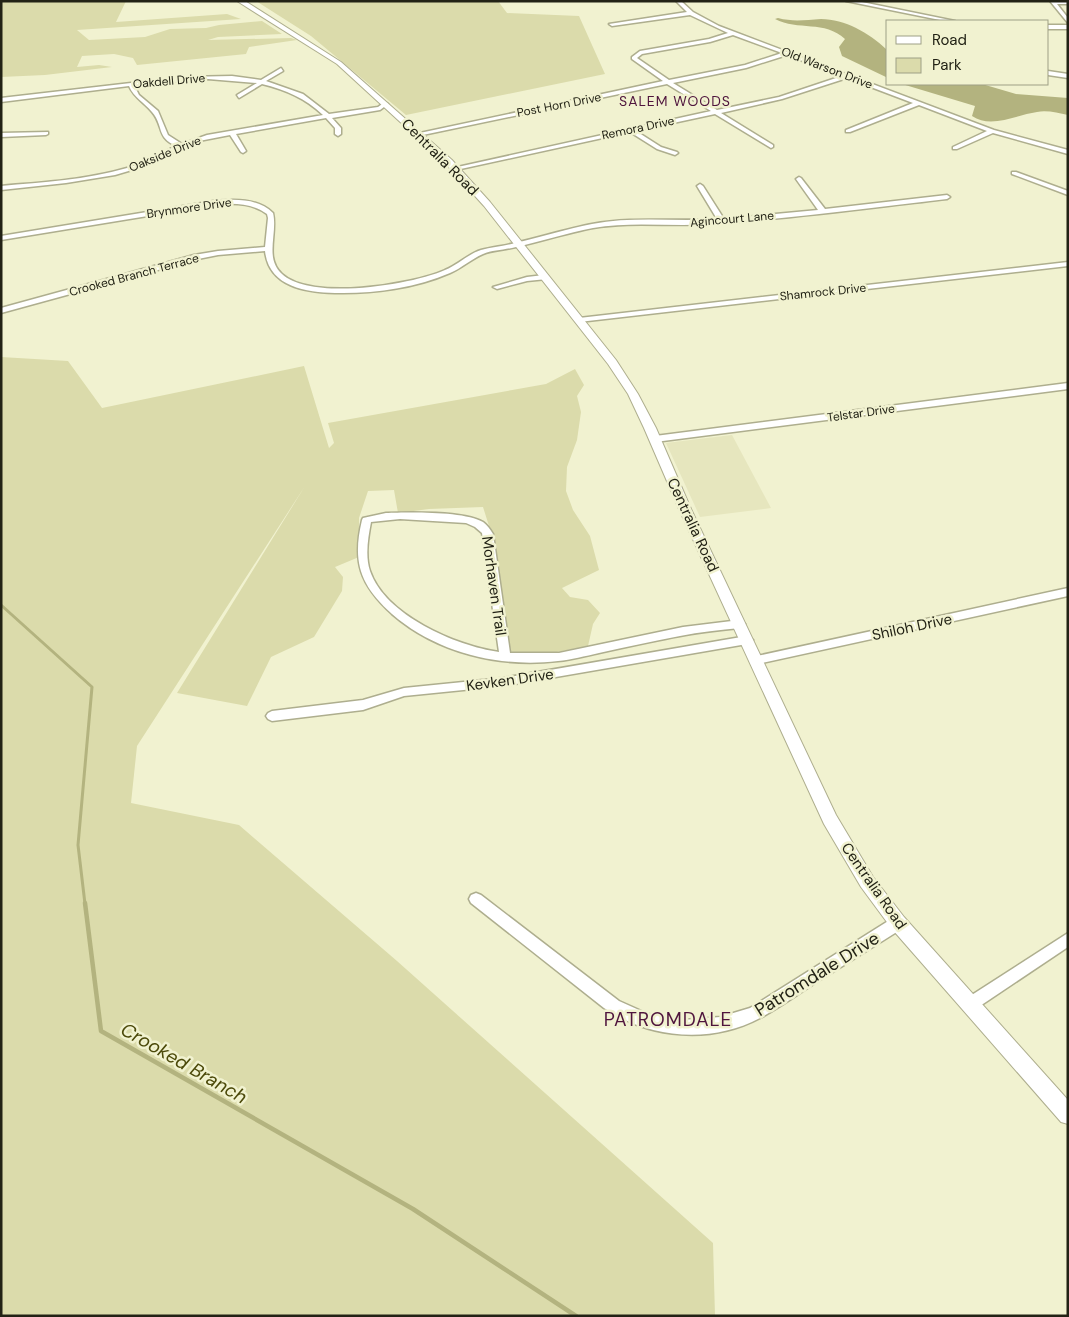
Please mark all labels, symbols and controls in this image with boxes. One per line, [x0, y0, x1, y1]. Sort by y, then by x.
legend [886, 20, 1049, 85]
text: Road [932, 30, 967, 50]
street label: Old Warson Drive [779, 43, 875, 93]
text: Park [932, 55, 962, 75]
street label: Oakdell Drive [132, 70, 206, 92]
street label: Post Horn Drive [515, 89, 603, 121]
district label: SALEM WOODS [619, 92, 731, 110]
street label: Remora Drive [600, 112, 676, 144]
street label: Centralia Road [397, 114, 483, 200]
street label: Oakside Drive [127, 132, 204, 176]
street label: Brynmore Drive [145, 194, 233, 222]
street label: Agincourt Lane [689, 207, 775, 231]
street label: Crooked Branch Terrace [67, 250, 201, 300]
street label: Shamrock Drive [779, 279, 867, 304]
street label: Telstar Drive [826, 400, 896, 426]
street label: Centralia Road [662, 475, 724, 575]
street label: Morhaven Trail [477, 535, 511, 637]
street label: Shiloh Drive [870, 609, 954, 645]
street label: Kevken Drive [465, 664, 555, 696]
street label: Centralia Road [837, 839, 911, 933]
street label: Patromdale Drive [750, 926, 884, 1022]
district label: PATROMDALE [604, 1007, 732, 1032]
water label: Crooked Branch [116, 1017, 252, 1109]

